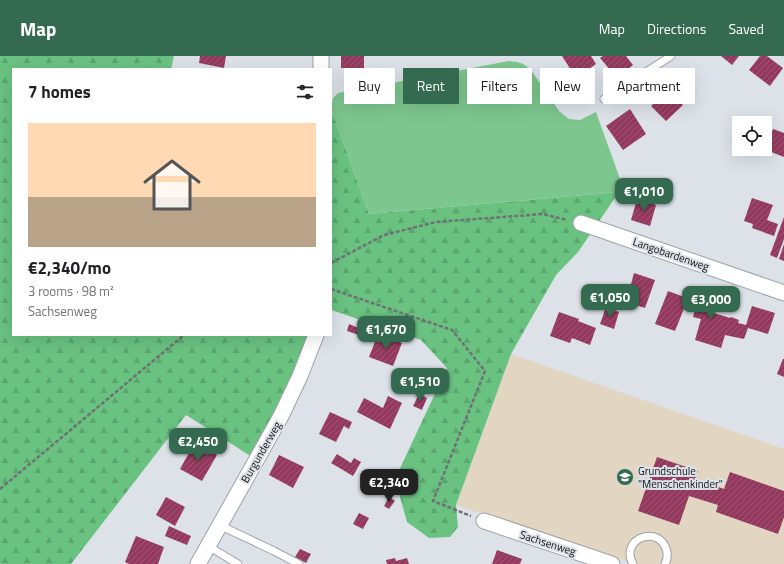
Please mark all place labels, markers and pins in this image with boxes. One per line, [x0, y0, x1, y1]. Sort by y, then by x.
pin: €1,010 [611, 178, 677, 212]
pin: €1,050 [577, 284, 643, 318]
pin: €3,000 [678, 286, 744, 320]
pin: €1,670 [353, 316, 419, 350]
pin: €1,510 [387, 368, 453, 402]
pin: €2,450 [165, 428, 231, 462]
place label: Grundschule "Menschenkinder" [638, 463, 723, 492]
school or university icon: Grundschule "Menschenkinder" [615, 467, 635, 487]
pin: €2,340 [356, 469, 422, 503]

